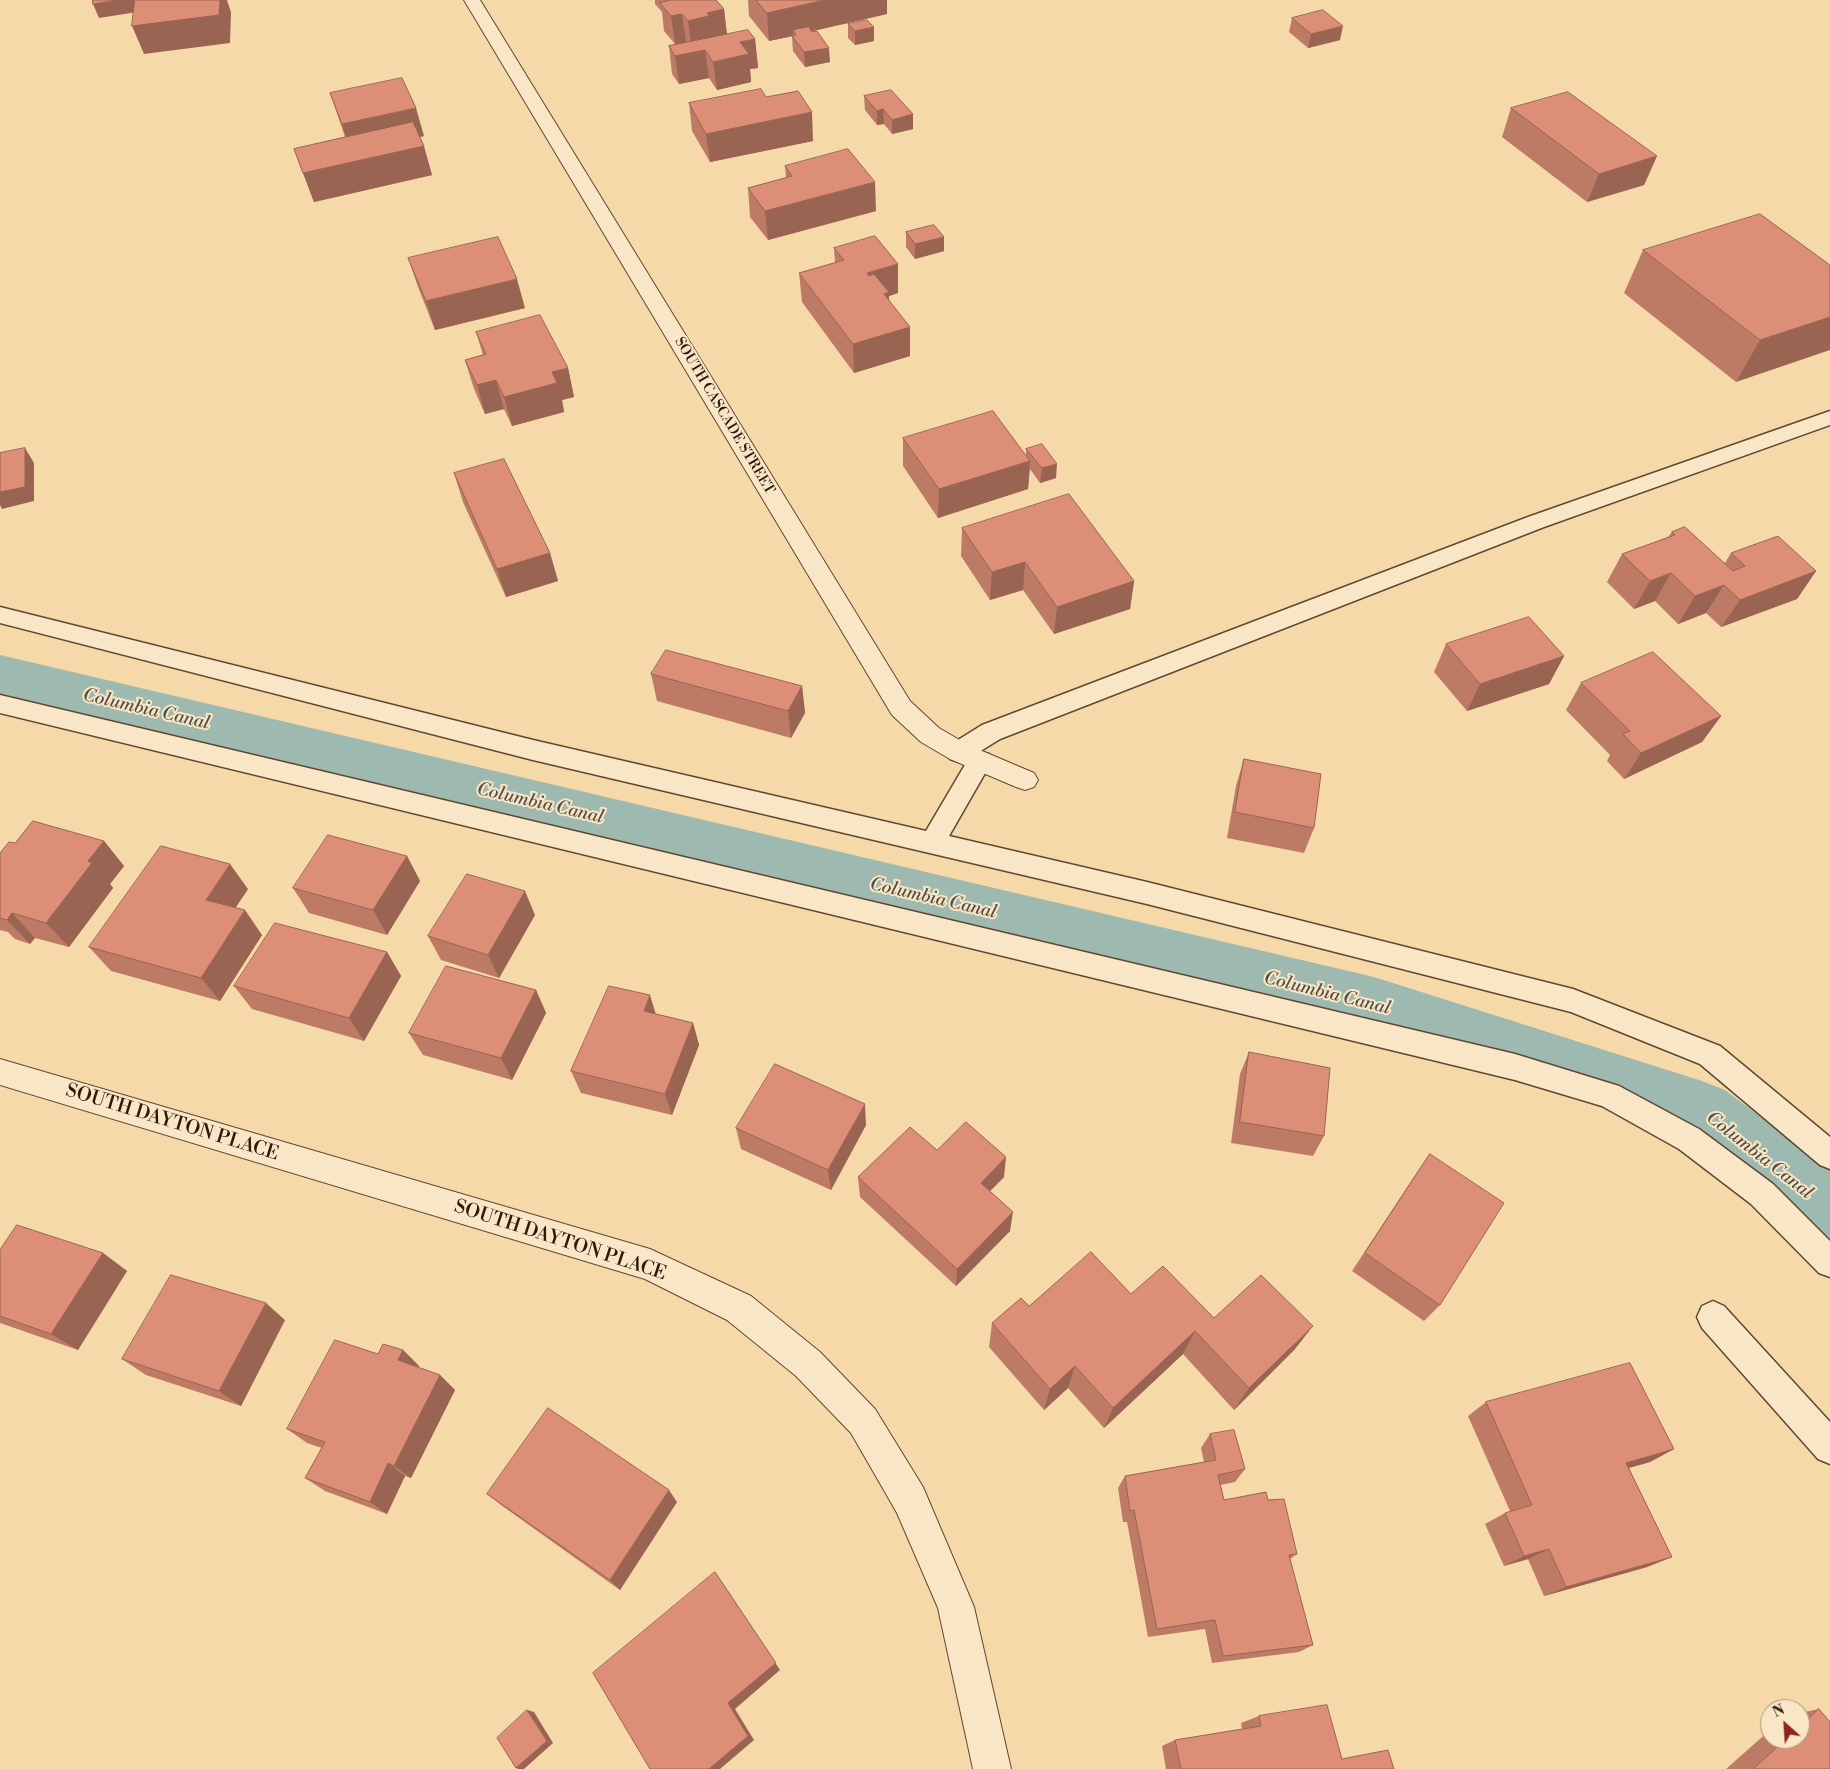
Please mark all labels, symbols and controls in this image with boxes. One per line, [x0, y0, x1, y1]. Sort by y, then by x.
street label: SOUTH CASCADE STREET [670, 334, 778, 498]
water label: Columbia Canal [80, 685, 212, 735]
water label: Columbia Canal [474, 779, 606, 829]
water label: Columbia Canal [867, 874, 999, 924]
water label: Columbia Canal [1262, 968, 1392, 1020]
street label: SOUTH DAYTON PLACE [63, 1080, 281, 1166]
water label: Columbia Canal [1701, 1108, 1817, 1204]
street label: SOUTH DAYTON PLACE [451, 1196, 669, 1286]
north arrow [1760, 1699, 1810, 1749]
text: N [1770, 1701, 1788, 1722]

